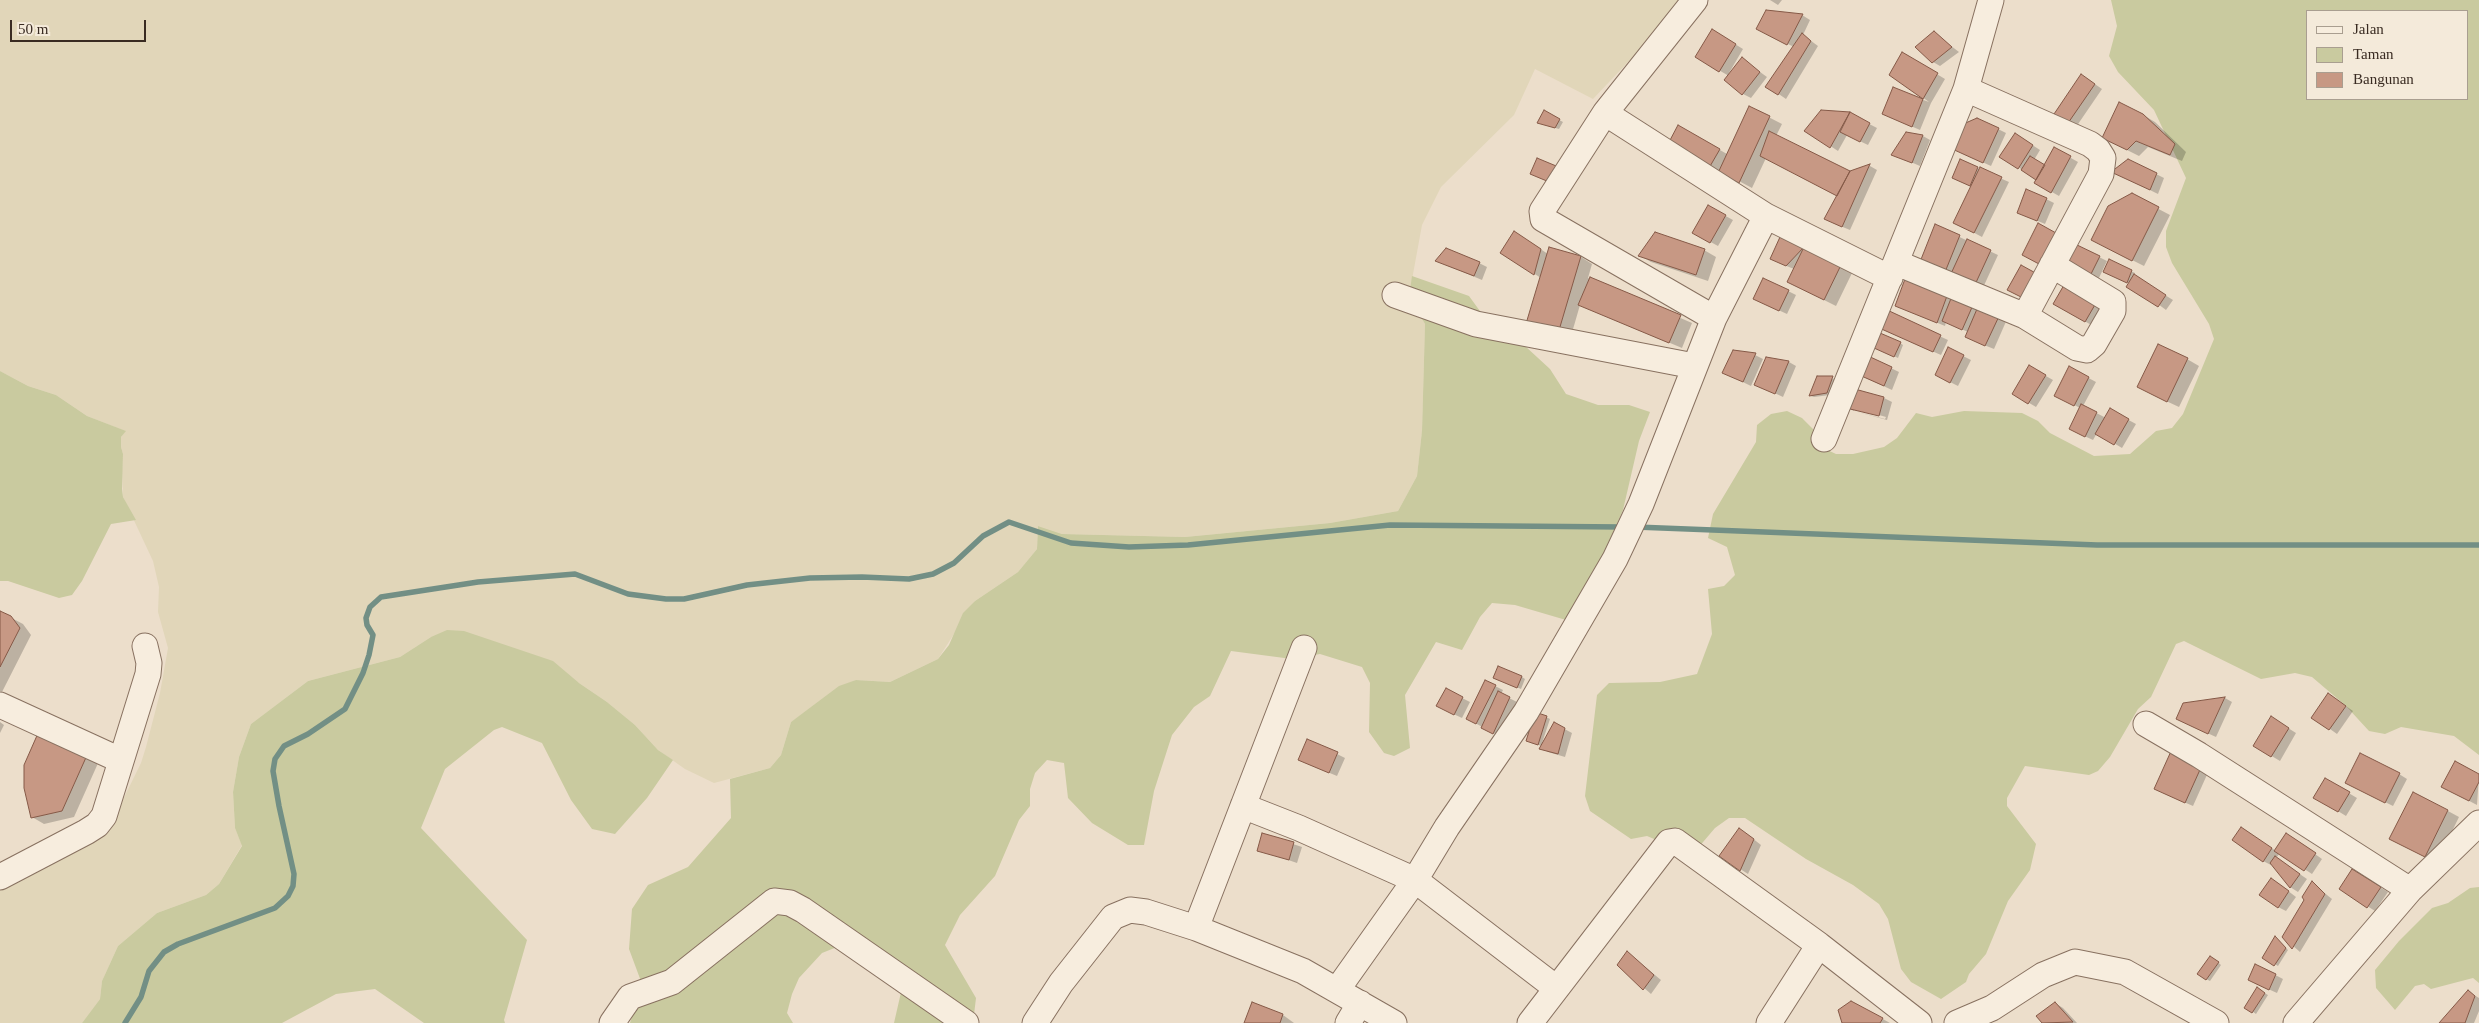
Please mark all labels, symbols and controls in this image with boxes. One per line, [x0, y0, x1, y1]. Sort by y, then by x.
scale bar [12, 10, 149, 42]
legend [2306, 10, 2469, 100]
text: 50 m [18, 21, 48, 37]
text: Jalan [2353, 21, 2384, 37]
text: Taman [2353, 46, 2394, 62]
text: Bangunan [2353, 71, 2414, 87]

